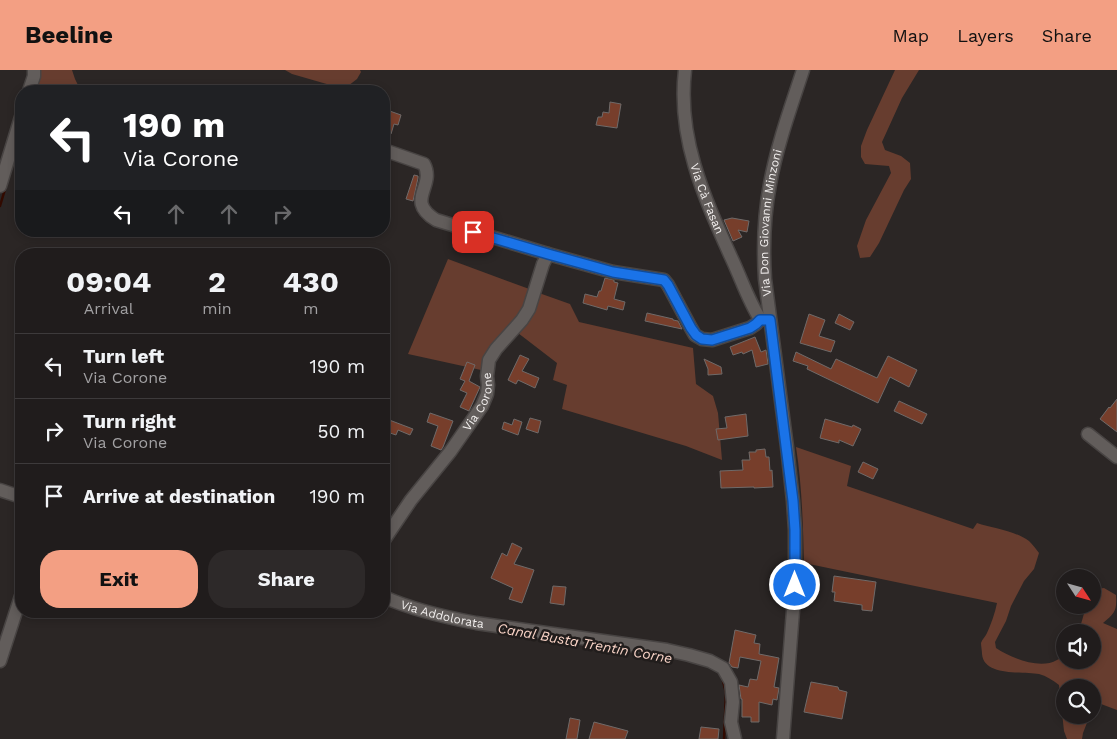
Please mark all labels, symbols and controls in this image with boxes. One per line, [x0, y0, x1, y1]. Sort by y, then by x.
text: Beeline [25, 21, 113, 49]
text: Map [892, 25, 929, 46]
text: Layers [957, 25, 1014, 46]
text: Share [1042, 25, 1092, 46]
text: 190 m [123, 104, 225, 146]
icon: left [40, 105, 105, 170]
text: Via Corone [123, 146, 239, 171]
street label: Via Don Giovanni Minzoni [757, 148, 785, 297]
street label: Via Cà Fasan [687, 162, 727, 236]
icon: left [109, 200, 137, 228]
icon: ahead [162, 200, 190, 228]
icon: ahead [215, 200, 243, 228]
icon: right [268, 200, 296, 228]
pin [452, 211, 494, 253]
icon: arrive [459, 218, 487, 246]
text: 09:04 [66, 264, 151, 299]
text: 2 [208, 264, 226, 299]
text: 430 [283, 264, 339, 299]
text: Arrival [84, 299, 134, 318]
text: min [202, 299, 232, 318]
text: m [303, 299, 318, 318]
text: Turn left [83, 345, 164, 368]
icon: left [40, 352, 68, 380]
text: 190 m [309, 355, 365, 378]
text: Via Corone [83, 368, 167, 387]
street label: Via Corone [460, 372, 495, 434]
text: Turn right [83, 410, 176, 433]
icon: right [40, 417, 68, 445]
text: 50 m [318, 420, 365, 443]
text: Via Corone [83, 433, 167, 452]
icon: arrive [40, 482, 68, 510]
text: Arrive at destination [83, 485, 275, 508]
text: 190 m [309, 485, 365, 508]
button: Exit [40, 550, 198, 608]
button: Share [208, 550, 365, 608]
position arrow [768, 558, 820, 610]
north arrow [1056, 569, 1101, 614]
map controls [1056, 569, 1101, 724]
street label: Via Addolorata [399, 597, 485, 631]
water label: Canal Busta Trentin Corne [496, 620, 674, 666]
button: sound [1056, 624, 1101, 669]
button: search [1056, 679, 1101, 724]

